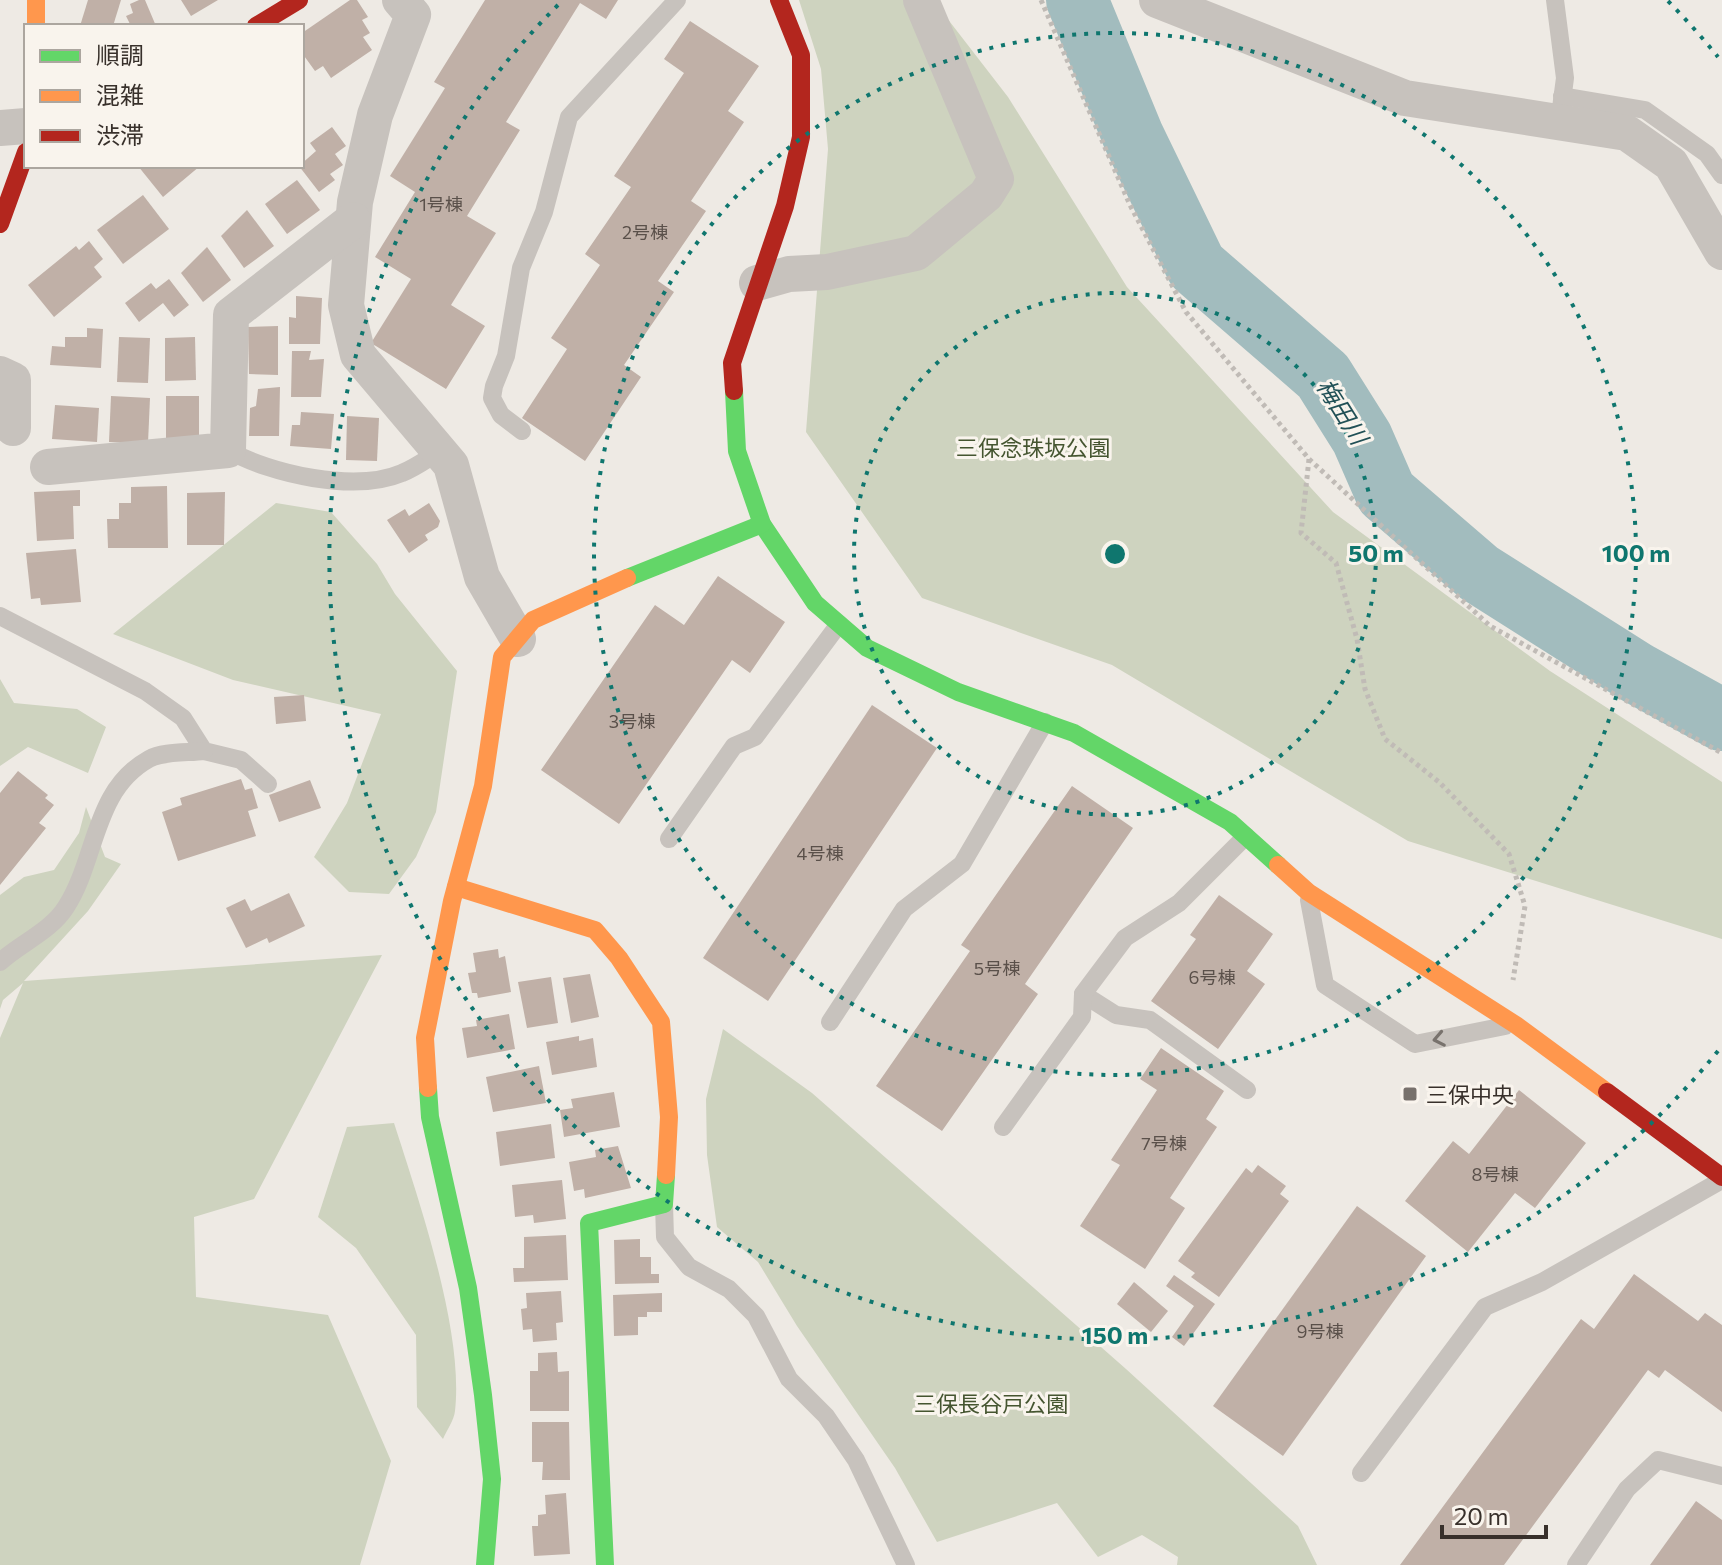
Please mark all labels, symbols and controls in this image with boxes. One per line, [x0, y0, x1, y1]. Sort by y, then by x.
legend [24, 24, 304, 168]
text: 順調 [96, 40, 144, 69]
text: 混雑 [96, 80, 144, 109]
text: 渋滞 [96, 120, 144, 149]
house number: 1号棟 [419, 193, 463, 215]
house number: 2号棟 [622, 221, 668, 243]
water label: 梅田川 [1312, 373, 1376, 452]
park label: 三保念珠坂公園 [956, 434, 1110, 461]
text: 50 m [1348, 538, 1404, 567]
text: 100 m [1602, 538, 1670, 567]
centre of rings [1101, 540, 1129, 568]
house number: 3号棟 [609, 710, 655, 732]
house number: 4号棟 [797, 842, 843, 864]
house number: 5号棟 [974, 957, 1020, 979]
house number: 6号棟 [1189, 966, 1235, 988]
one-way arrow [1433, 1029, 1446, 1046]
place label: 三保中央 [1426, 1081, 1514, 1108]
marker: 三保中央 [1401, 1085, 1419, 1103]
house number: 7号棟 [1141, 1132, 1187, 1154]
house number: 8号棟 [1472, 1163, 1518, 1185]
text: 150 m [1082, 1320, 1148, 1349]
house number: 9号棟 [1297, 1320, 1343, 1342]
park label: 三保長谷戸公園 [914, 1390, 1068, 1417]
scale bar [1442, 1489, 1546, 1539]
text: 20 m [1454, 1501, 1508, 1530]

